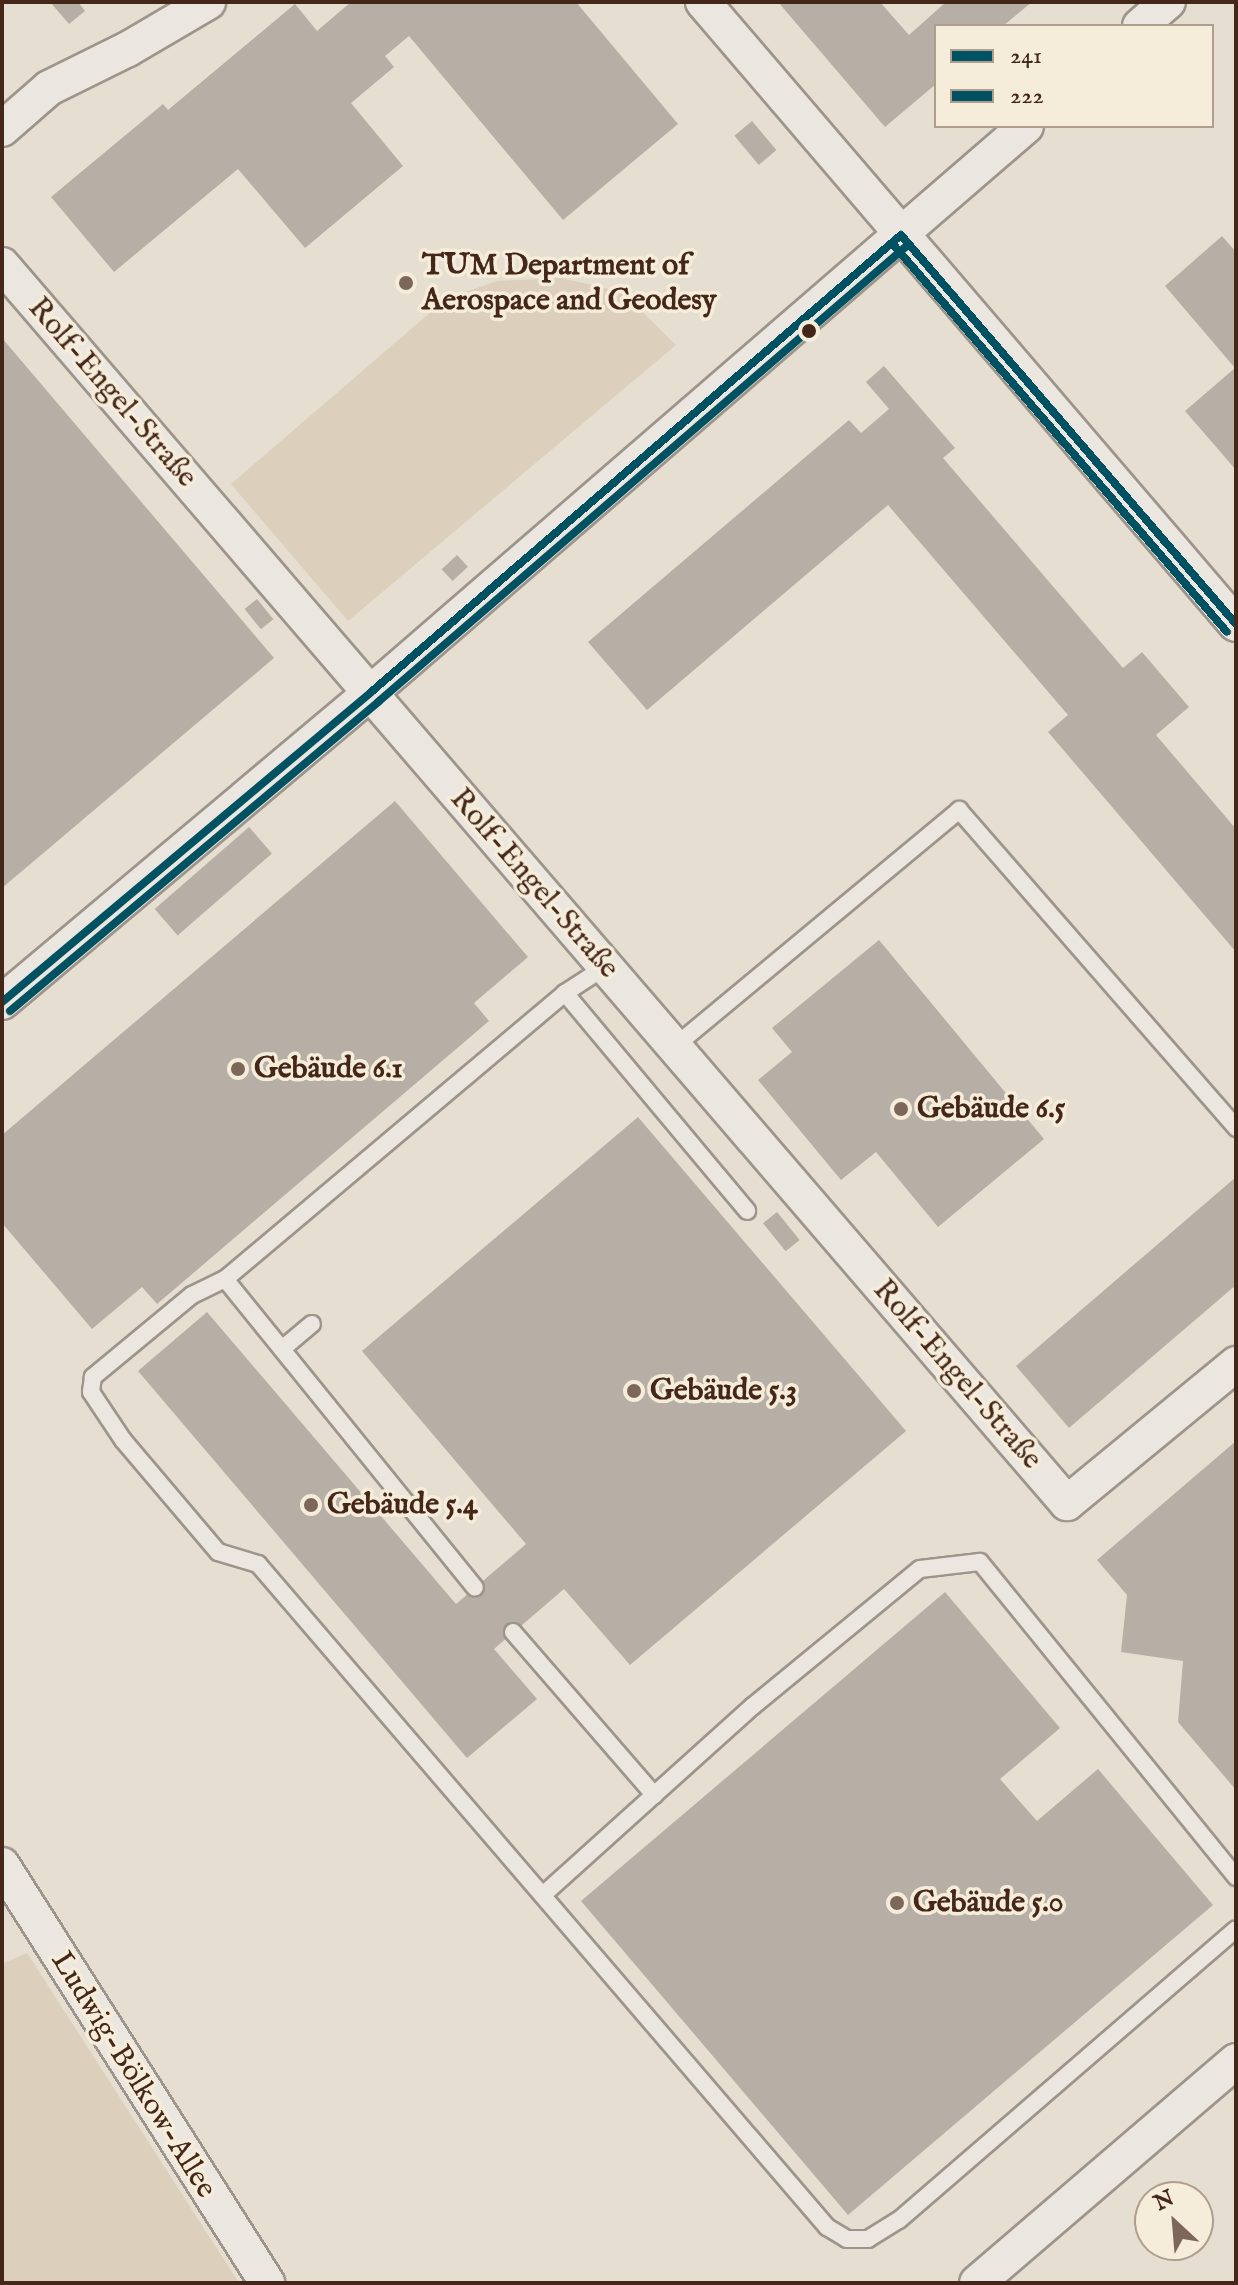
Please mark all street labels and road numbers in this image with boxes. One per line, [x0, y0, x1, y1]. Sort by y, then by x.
street label: Rolf-Engel-Straße [20, 291, 204, 495]
street label: Rolf-Engel-Straße [442, 782, 626, 986]
street label: Rolf-Engel-Straße [865, 1273, 1049, 1477]
street label: Ludwig-Bölkow-Allee [42, 1945, 224, 2205]

